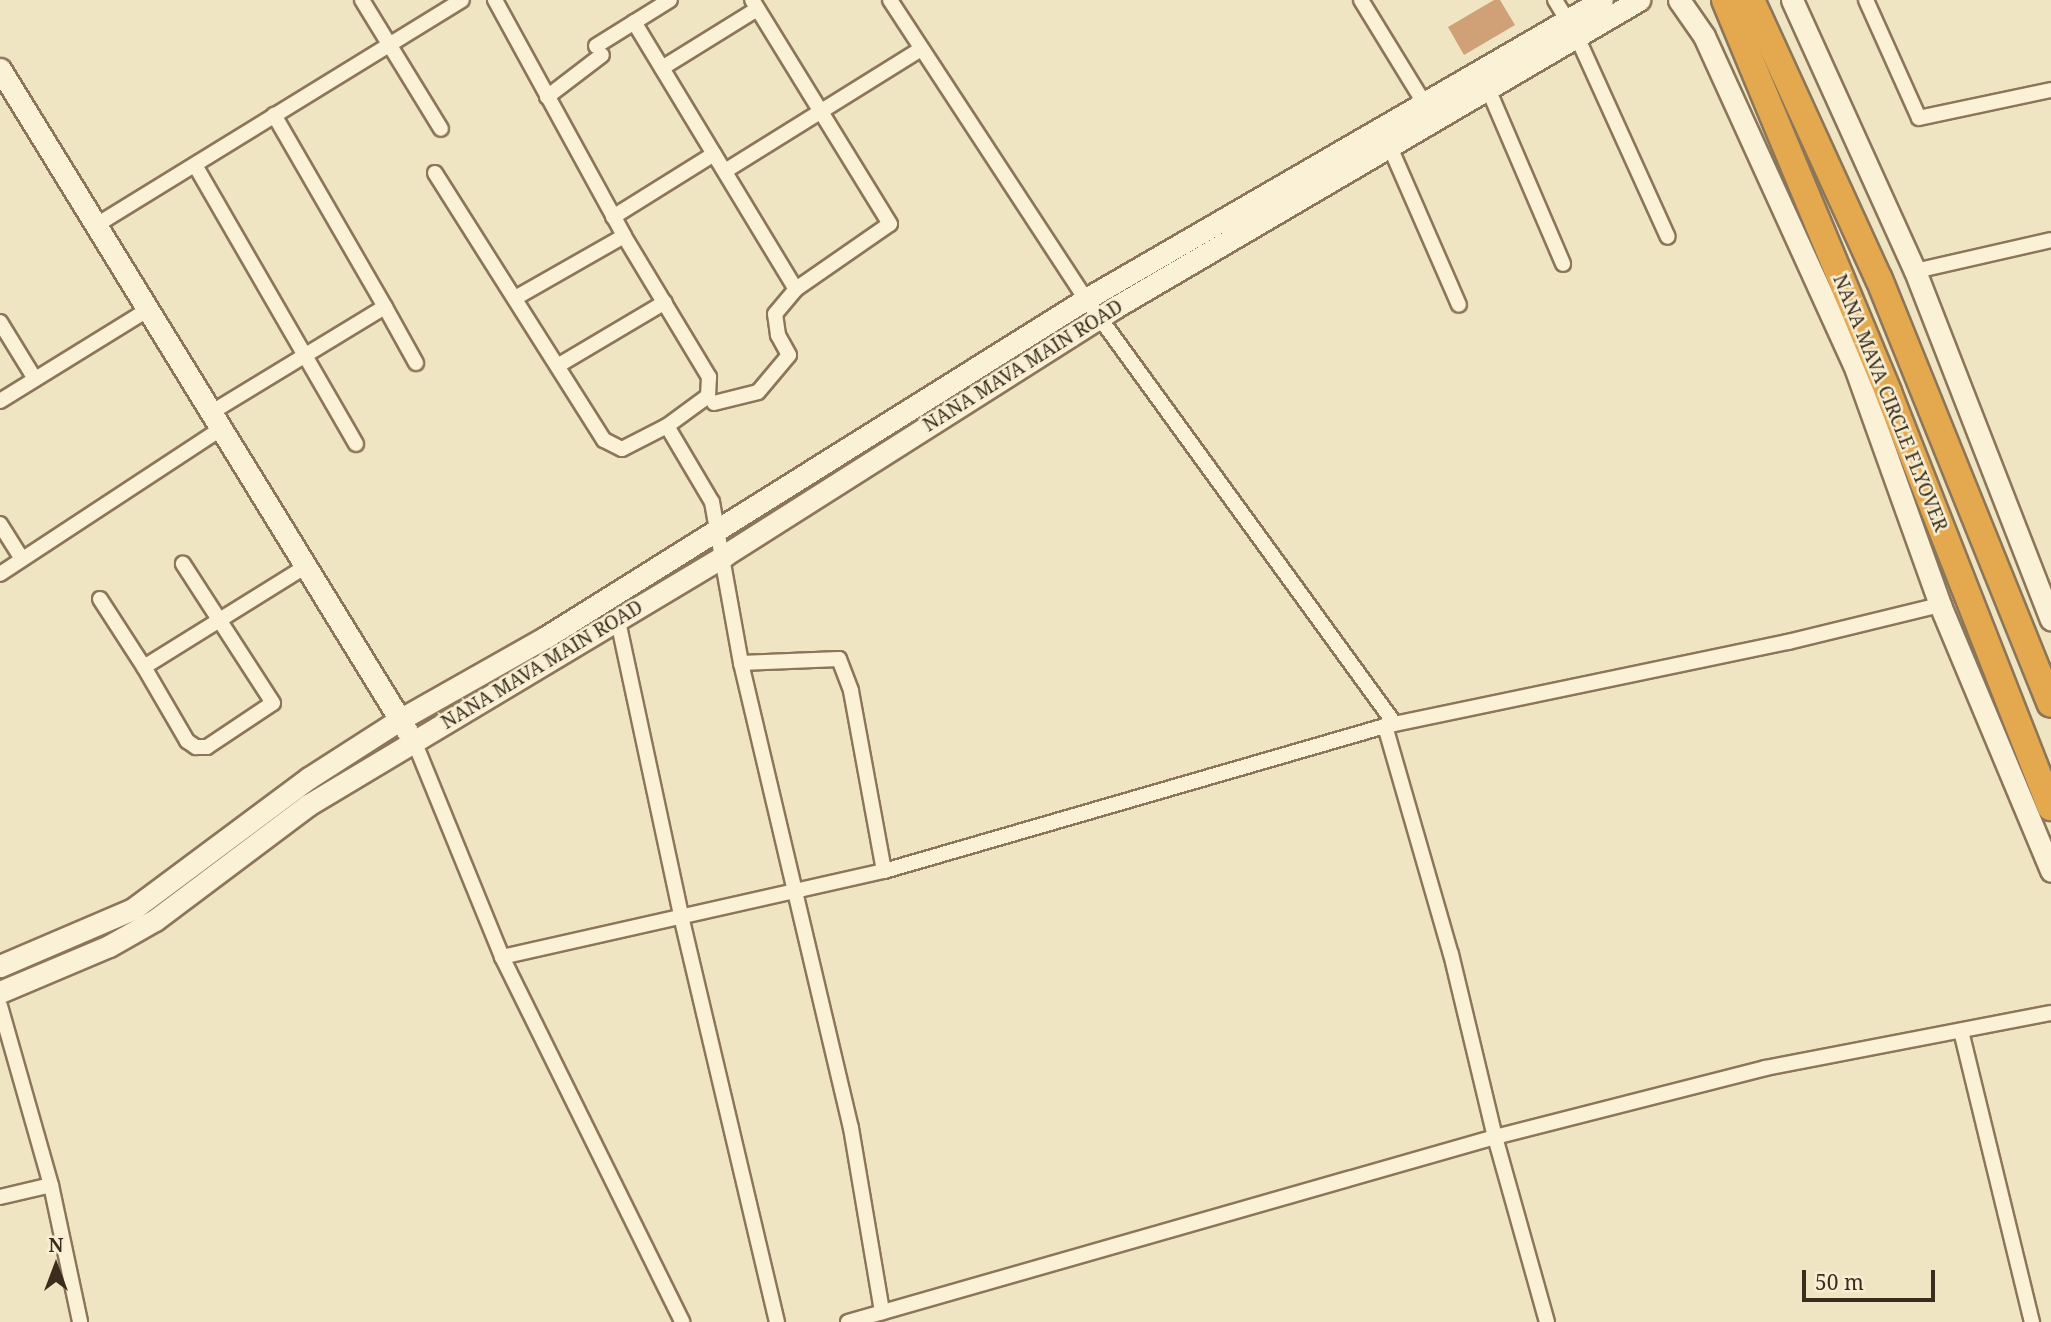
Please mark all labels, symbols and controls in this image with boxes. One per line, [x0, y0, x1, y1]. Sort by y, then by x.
street label: NANA MAVA CIRCLE FLYOVER [1828, 271, 1952, 535]
street label: NANA MAVA MAIN ROAD [919, 295, 1127, 437]
street label: NANA MAVA MAIN ROAD [437, 596, 647, 734]
north arrow [21, 1231, 91, 1301]
text: N [49, 1232, 63, 1258]
scale bar [1806, 1256, 1939, 1300]
text: 50 m [1815, 1268, 1864, 1296]

